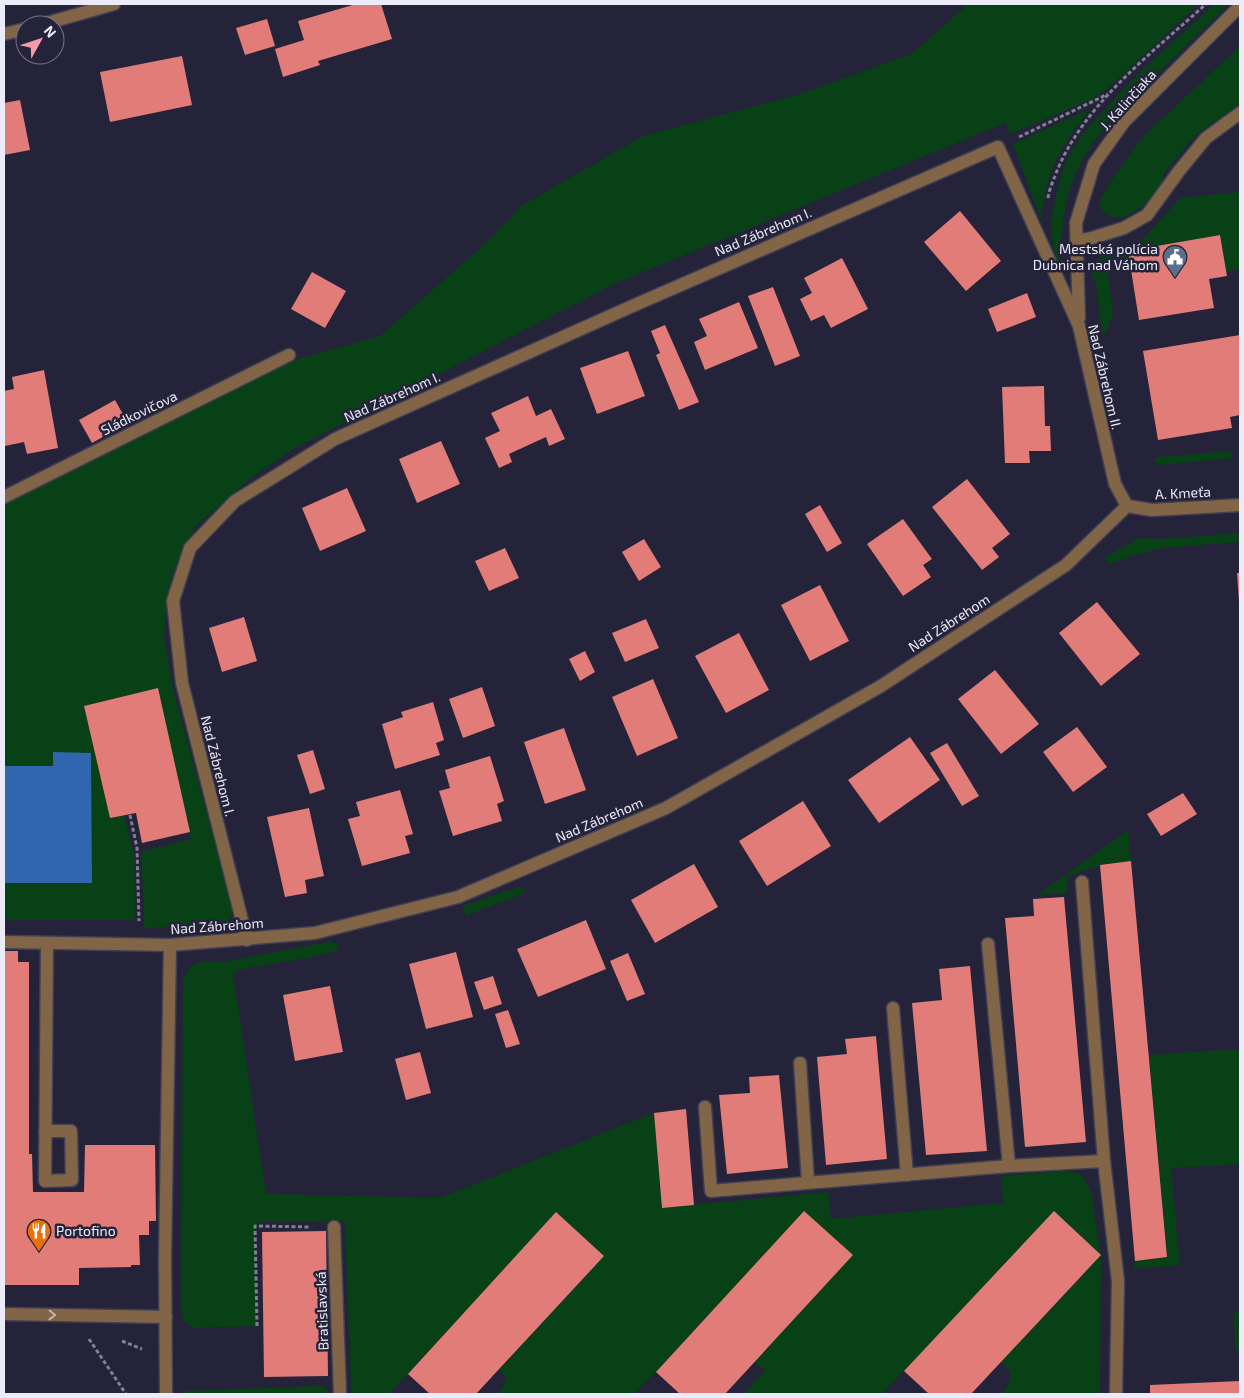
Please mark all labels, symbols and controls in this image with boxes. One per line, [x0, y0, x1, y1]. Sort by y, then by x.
north arrow [15, 15, 65, 65]
text: N [41, 22, 60, 41]
street label: J. Kalinčiaka [1096, 66, 1159, 133]
street label: Nad Zábrehom I. [712, 203, 814, 260]
place label: Mestská polícia Dubnica nad Váhom [1033, 240, 1158, 273]
public building icon: Mestská polícia Dubnica nad Váhom [1162, 244, 1188, 278]
street label: Nad Zábrehom II. [1085, 323, 1126, 431]
street label: Nad Zábrehom I. [341, 368, 443, 425]
street label: Sládkovičova [98, 387, 180, 438]
street label: A. Kmeťa [1155, 483, 1211, 502]
street label: Nad Zábrehom [905, 590, 993, 655]
street label: Nad Zábrehom I. [198, 714, 239, 818]
street label: Nad Zábrehom [552, 793, 645, 846]
street label: Nad Zábrehom [170, 914, 264, 937]
restaurant icon: Portofino [26, 1218, 52, 1252]
place label: Portofino [56, 1222, 116, 1239]
street label: Bratislavská [312, 1271, 331, 1351]
one-way arrow [49, 1310, 57, 1320]

